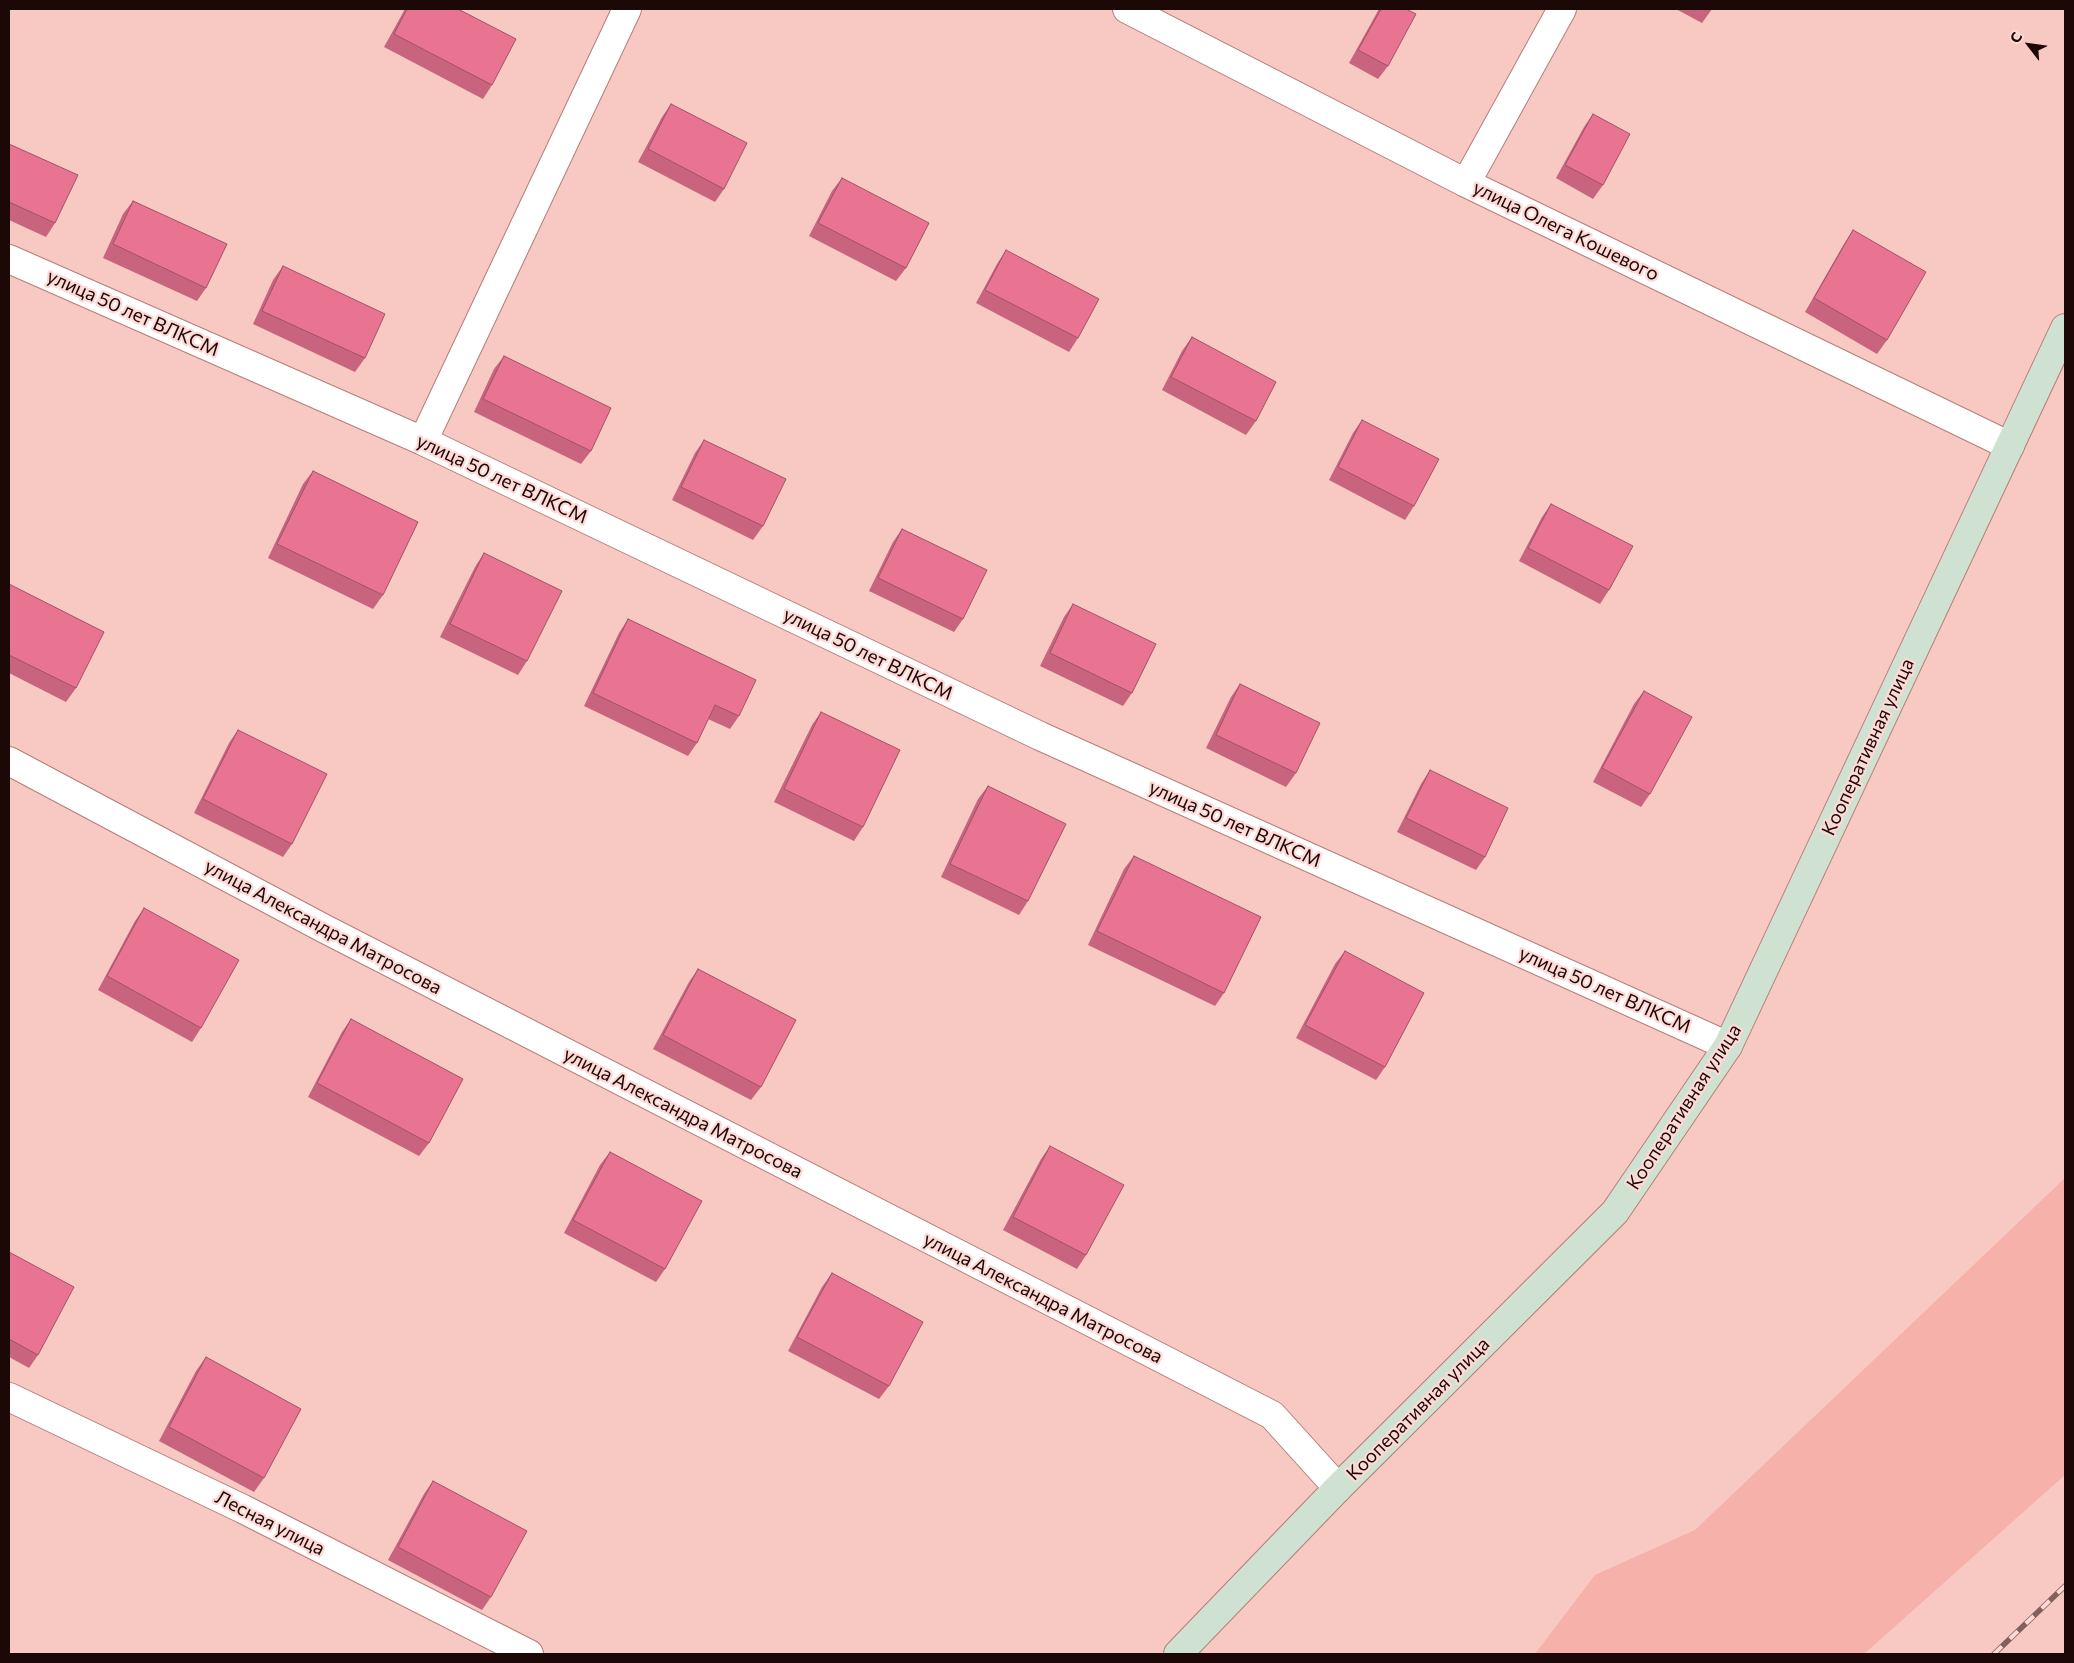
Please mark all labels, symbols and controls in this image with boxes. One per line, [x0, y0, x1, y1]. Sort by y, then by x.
north arrow [2004, 20, 2054, 70]
text: С [2006, 29, 2025, 46]
street label: улица Олега Кошевого [1469, 176, 1663, 286]
street label: улица 50 лет ВЛКСМ [43, 265, 223, 361]
street label: улица 50 лет ВЛКСМ [413, 429, 591, 529]
street label: улица 50 лет ВЛКСМ [779, 603, 957, 705]
street label: Кооперативная улица [1817, 655, 1919, 839]
street label: улица 50 лет ВЛКСМ [1145, 776, 1325, 872]
street label: улица Александра Матросова [201, 855, 445, 999]
street label: улица 50 лет ВЛКСМ [1515, 942, 1695, 1038]
street label: Кооперативная улица [1622, 1020, 1746, 1194]
street label: улица Александра Матросова [560, 1043, 806, 1183]
street label: улица Александра Матросова [920, 1228, 1166, 1368]
street label: Кооперативная улица [1342, 1333, 1494, 1485]
street label: Лесная улица [211, 1486, 329, 1560]

